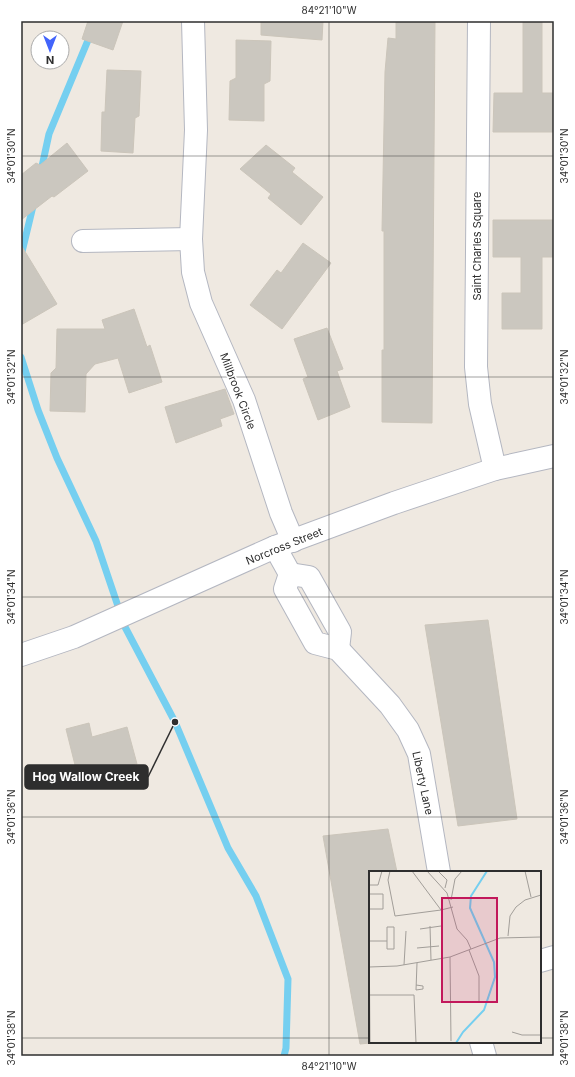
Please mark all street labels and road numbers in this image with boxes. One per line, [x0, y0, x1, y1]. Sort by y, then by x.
street label: Saint Charles Square [470, 192, 484, 300]
street label: Millbrook Circle [217, 351, 259, 431]
street label: Norcross Street [244, 524, 325, 568]
street label: Liberty Lane [409, 750, 437, 816]

